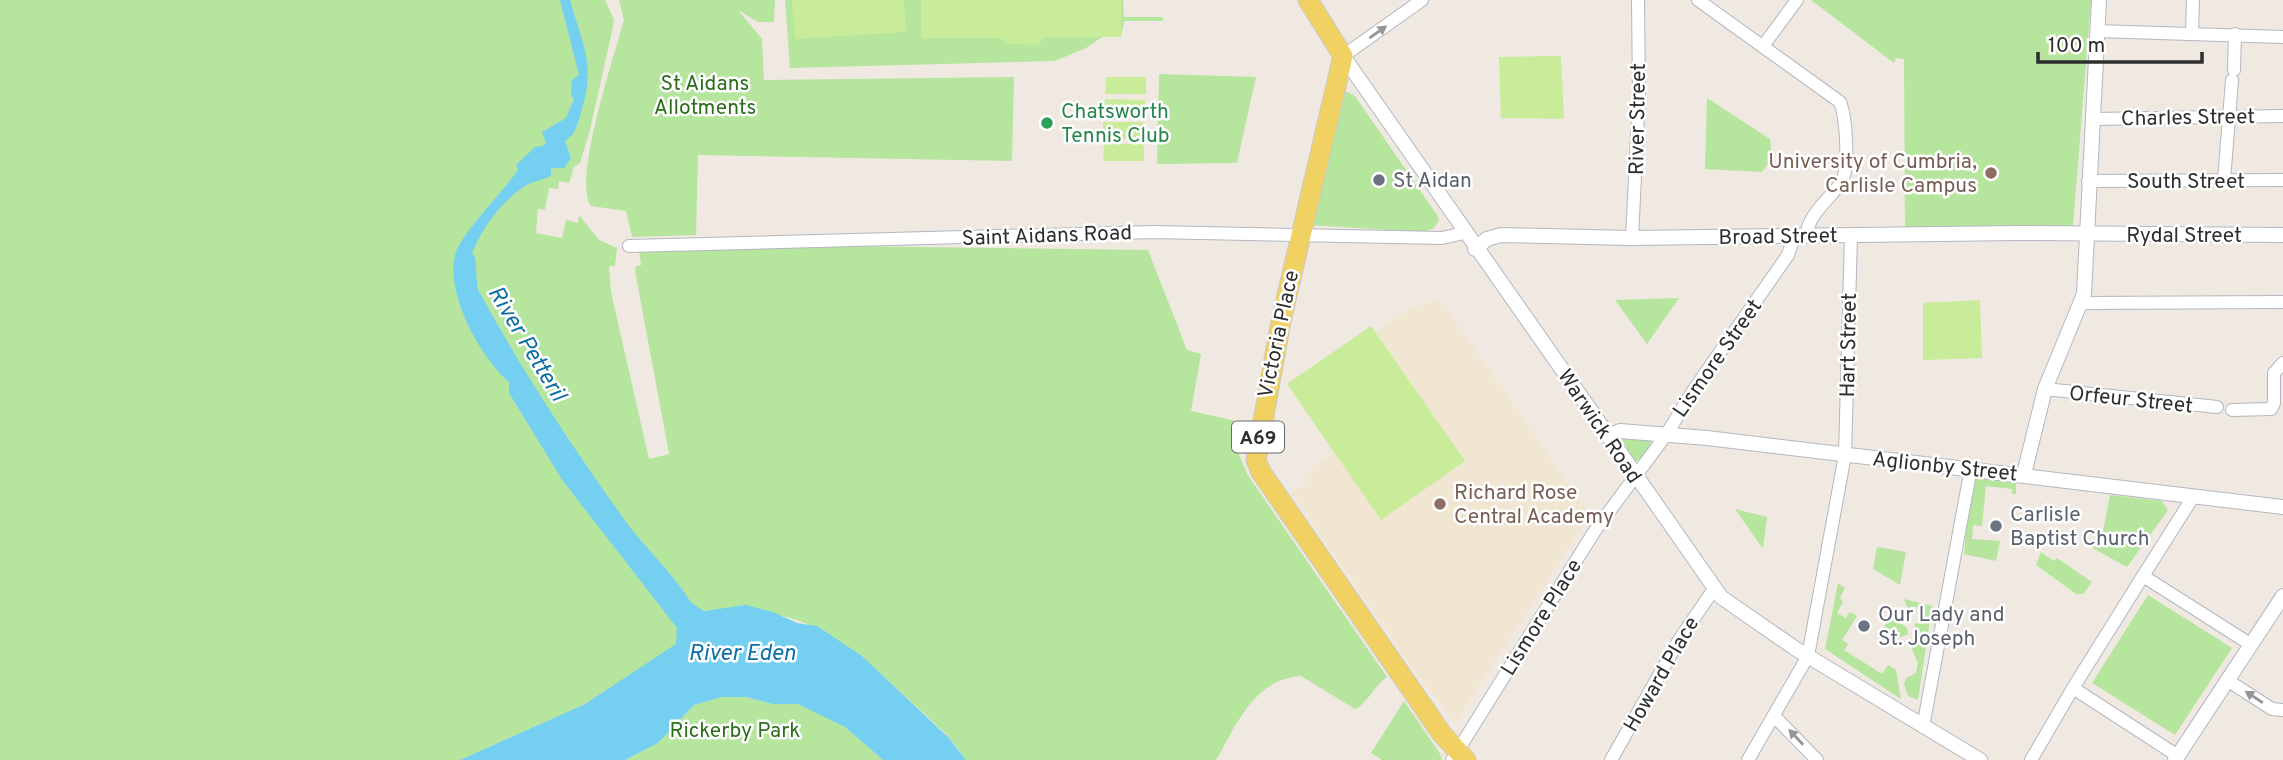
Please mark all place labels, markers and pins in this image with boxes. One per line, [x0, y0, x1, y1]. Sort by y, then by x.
place label: Chatsworth Tennis Club [1061, 99, 1170, 150]
marker: Chatsworth Tennis Club [1039, 115, 1055, 131]
place label: University of Cumbria, Carlisle Campus [1768, 149, 1977, 200]
marker: University of Cumbria, Carlisle Campus [1983, 165, 1999, 181]
place label: St Aidan [1393, 168, 1472, 195]
marker: St Aidan [1371, 172, 1387, 188]
place label: Richard Rose Central Academy [1454, 480, 1614, 531]
marker: Richard Rose Central Academy [1432, 496, 1448, 512]
place label: Carlisle Baptist Church [2010, 502, 2150, 553]
marker: Carlisle Baptist Church [1988, 518, 2004, 534]
place label: Our Lady and St. Joseph [1878, 602, 2005, 653]
marker: Our Lady and St. Joseph [1856, 618, 1872, 634]

